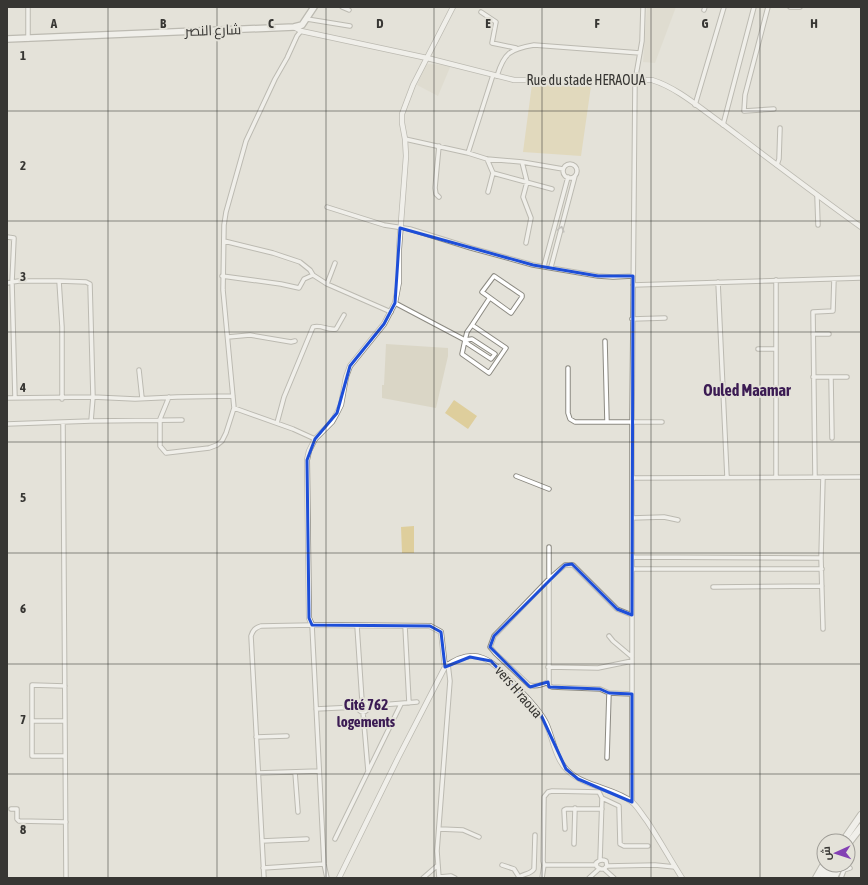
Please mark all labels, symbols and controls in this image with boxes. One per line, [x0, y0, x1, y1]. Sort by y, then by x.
text: A [50, 16, 58, 31]
text: B [160, 16, 167, 31]
text: C [268, 16, 274, 31]
text: D [376, 16, 384, 31]
text: E [485, 16, 491, 31]
text: F [594, 16, 600, 31]
text: G [702, 16, 709, 31]
text: H [810, 16, 818, 31]
street label: شارع النصر [184, 21, 242, 40]
text: 1 [20, 48, 26, 63]
street label: Rue du stade HERAOUA [527, 72, 646, 88]
text: 2 [20, 158, 26, 173]
one-way arrow [557, 226, 565, 233]
text: 3 [20, 269, 26, 284]
text: 4 [19, 380, 26, 395]
district label: Ouled Maamar [703, 381, 791, 399]
text: 5 [20, 490, 26, 505]
text: 6 [20, 601, 26, 616]
street label: vers H'raoua [492, 663, 546, 721]
district label: Cité 762 logements [337, 696, 396, 730]
text: 7 [20, 712, 26, 727]
text: 8 [20, 822, 26, 837]
north arrow [816, 833, 856, 873]
text: ش [820, 846, 833, 861]

